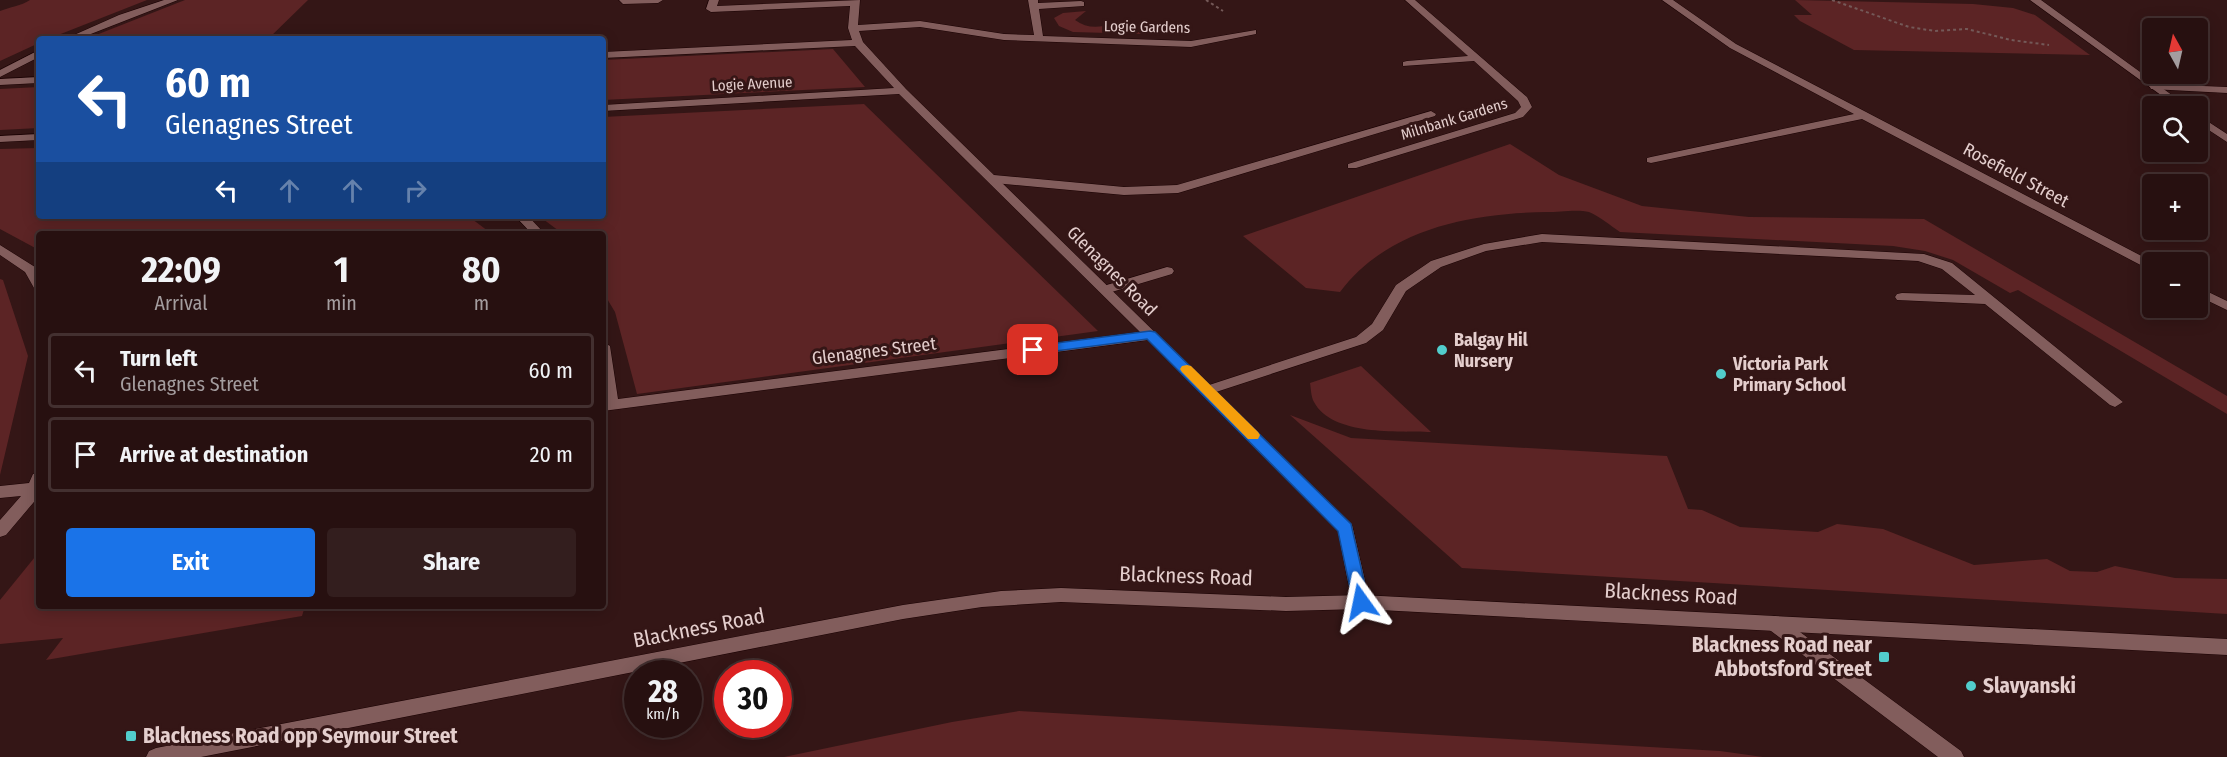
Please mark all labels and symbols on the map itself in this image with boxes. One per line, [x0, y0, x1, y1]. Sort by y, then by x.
street label: Logie Gardens [1104, 17, 1190, 37]
north arrow [2142, 18, 2208, 84]
street label: Logie Avenue [711, 73, 793, 95]
street label: Milnbank Gardens [1399, 94, 1509, 144]
street label: Rosefield Street [1959, 138, 2073, 212]
street label: Glenagnes Road [1062, 221, 1162, 321]
pin [1007, 324, 1058, 375]
place label: Balgay Hil Nursery [1454, 329, 1528, 372]
street label: Glenagnes Street [811, 332, 937, 370]
marker: Balgay Hil Nursery [1435, 343, 1449, 357]
place label: Victoria Park Primary School [1732, 353, 1846, 396]
marker: Victoria Park Primary School [1714, 367, 1728, 381]
street label: Blackness Road [1119, 561, 1253, 591]
position arrow [1329, 570, 1393, 634]
street label: Blackness Road [1604, 578, 1738, 610]
street label: Blackness Road [631, 602, 767, 654]
place label: Blackness Road near Abbotsford Street [1692, 632, 1873, 682]
marker: Blackness Road near Abbotsford Street [1877, 650, 1891, 664]
speed limit sign: 30 [714, 660, 792, 738]
place label: Slavyanski [1983, 673, 2076, 699]
marker: Slavyanski [1964, 679, 1978, 693]
place label: Blackness Road opp Seymour Street [143, 723, 458, 749]
marker: Blackness Road opp Seymour Street [124, 729, 138, 743]

